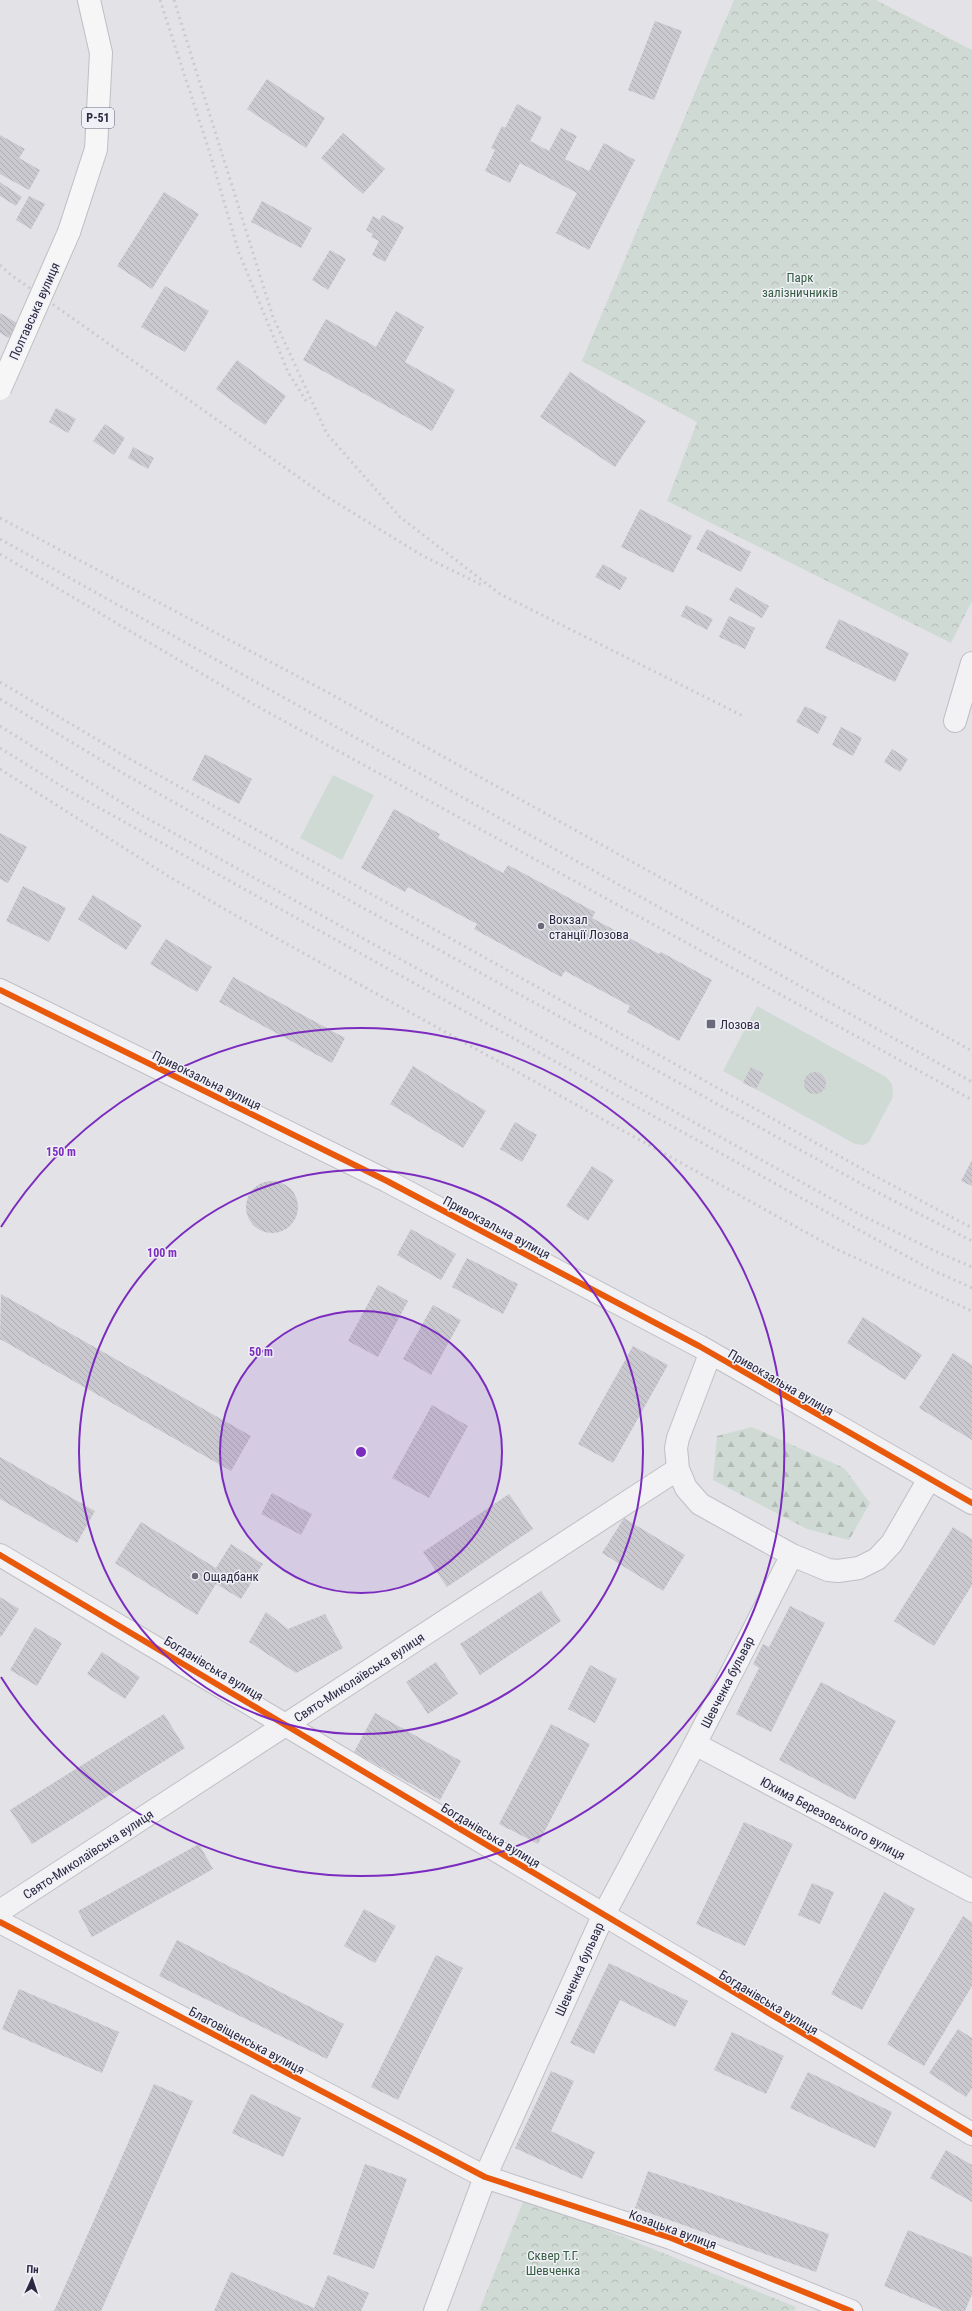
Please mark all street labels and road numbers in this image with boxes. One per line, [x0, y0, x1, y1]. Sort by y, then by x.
road number: Р-51 [82, 108, 114, 128]
street label: Полтавська вулиця [6, 260, 63, 362]
street label: Привокзальна вулиця [150, 1048, 264, 1113]
street label: Привокзальна вулиця [441, 1193, 553, 1262]
street label: Привокзальна вулиця [725, 1346, 836, 1419]
street label: Свято-Миколаївська вулиця [291, 1630, 427, 1725]
street label: Богданівська вулиця [161, 1633, 266, 1704]
street label: Шевченка бульвар [698, 1634, 757, 1731]
street label: Юхима Березовського вулиця [758, 1774, 908, 1863]
street label: Богданівська вулиця [438, 1800, 543, 1871]
street label: Свято-Миколаївська вулиця [20, 1807, 156, 1902]
street label: Шевченка бульвар [552, 1920, 607, 2018]
street label: Богданівська вулиця [716, 1967, 821, 2038]
street label: Благовіщенська вулиця [186, 2004, 307, 2077]
street label: Козацька вулиця [627, 2207, 719, 2252]

